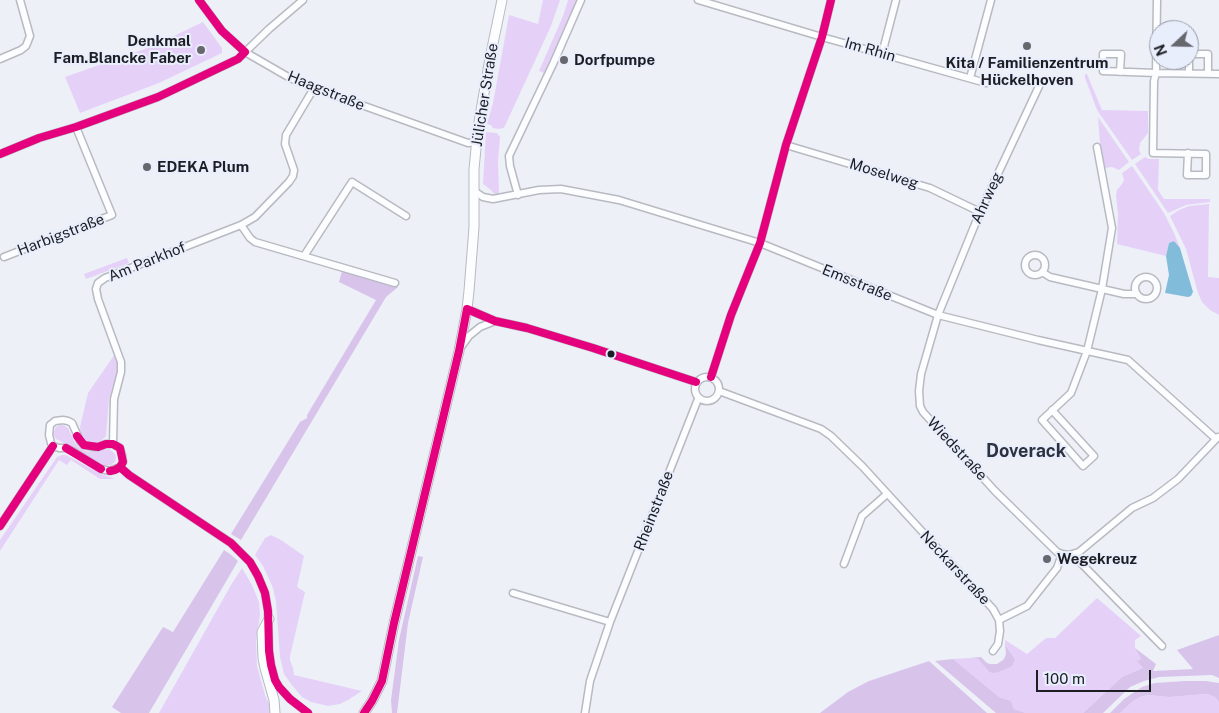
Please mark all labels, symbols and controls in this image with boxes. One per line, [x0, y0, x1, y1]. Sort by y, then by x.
north arrow [1149, 20, 1199, 70]
place label: Denkmal Fam.Blancke Faber [53, 32, 191, 67]
street label: Im Rhin [843, 34, 897, 66]
marker: Kita / Familienzentrum Hückelhoven [1021, 40, 1033, 52]
street label: Jülicher Straße [468, 42, 502, 148]
text: N [1152, 42, 1170, 58]
marker: Denkmal Fam.Blancke Faber [195, 44, 207, 56]
place label: Dorfpumpe [574, 51, 655, 69]
marker: Dorfpumpe [558, 54, 570, 66]
place label: Kita / Familienzentrum Hückelhoven [946, 54, 1108, 89]
street label: Haagstraße [285, 67, 367, 115]
street label: Moselweg [847, 155, 921, 193]
place label: EDEKA Plum [157, 158, 249, 176]
marker: EDEKA Plum [141, 161, 153, 173]
street label: Ahrweg [967, 169, 1007, 227]
street label: Harbigstraße [15, 210, 107, 260]
street label: Am Parkhof [106, 238, 188, 286]
street label: Emsstraße [819, 261, 895, 305]
unlabelled marker [606, 349, 616, 359]
street label: Wiedstraße [923, 414, 991, 484]
district label: Doverack [986, 440, 1066, 462]
street label: Rheinstraße [631, 469, 677, 553]
street label: Neckarstraße [916, 527, 994, 609]
place label: Wegekreuz [1057, 550, 1137, 568]
marker: Wegekreuz [1041, 553, 1053, 565]
scale bar [1039, 660, 1154, 692]
text: 100 m [1044, 670, 1085, 687]

